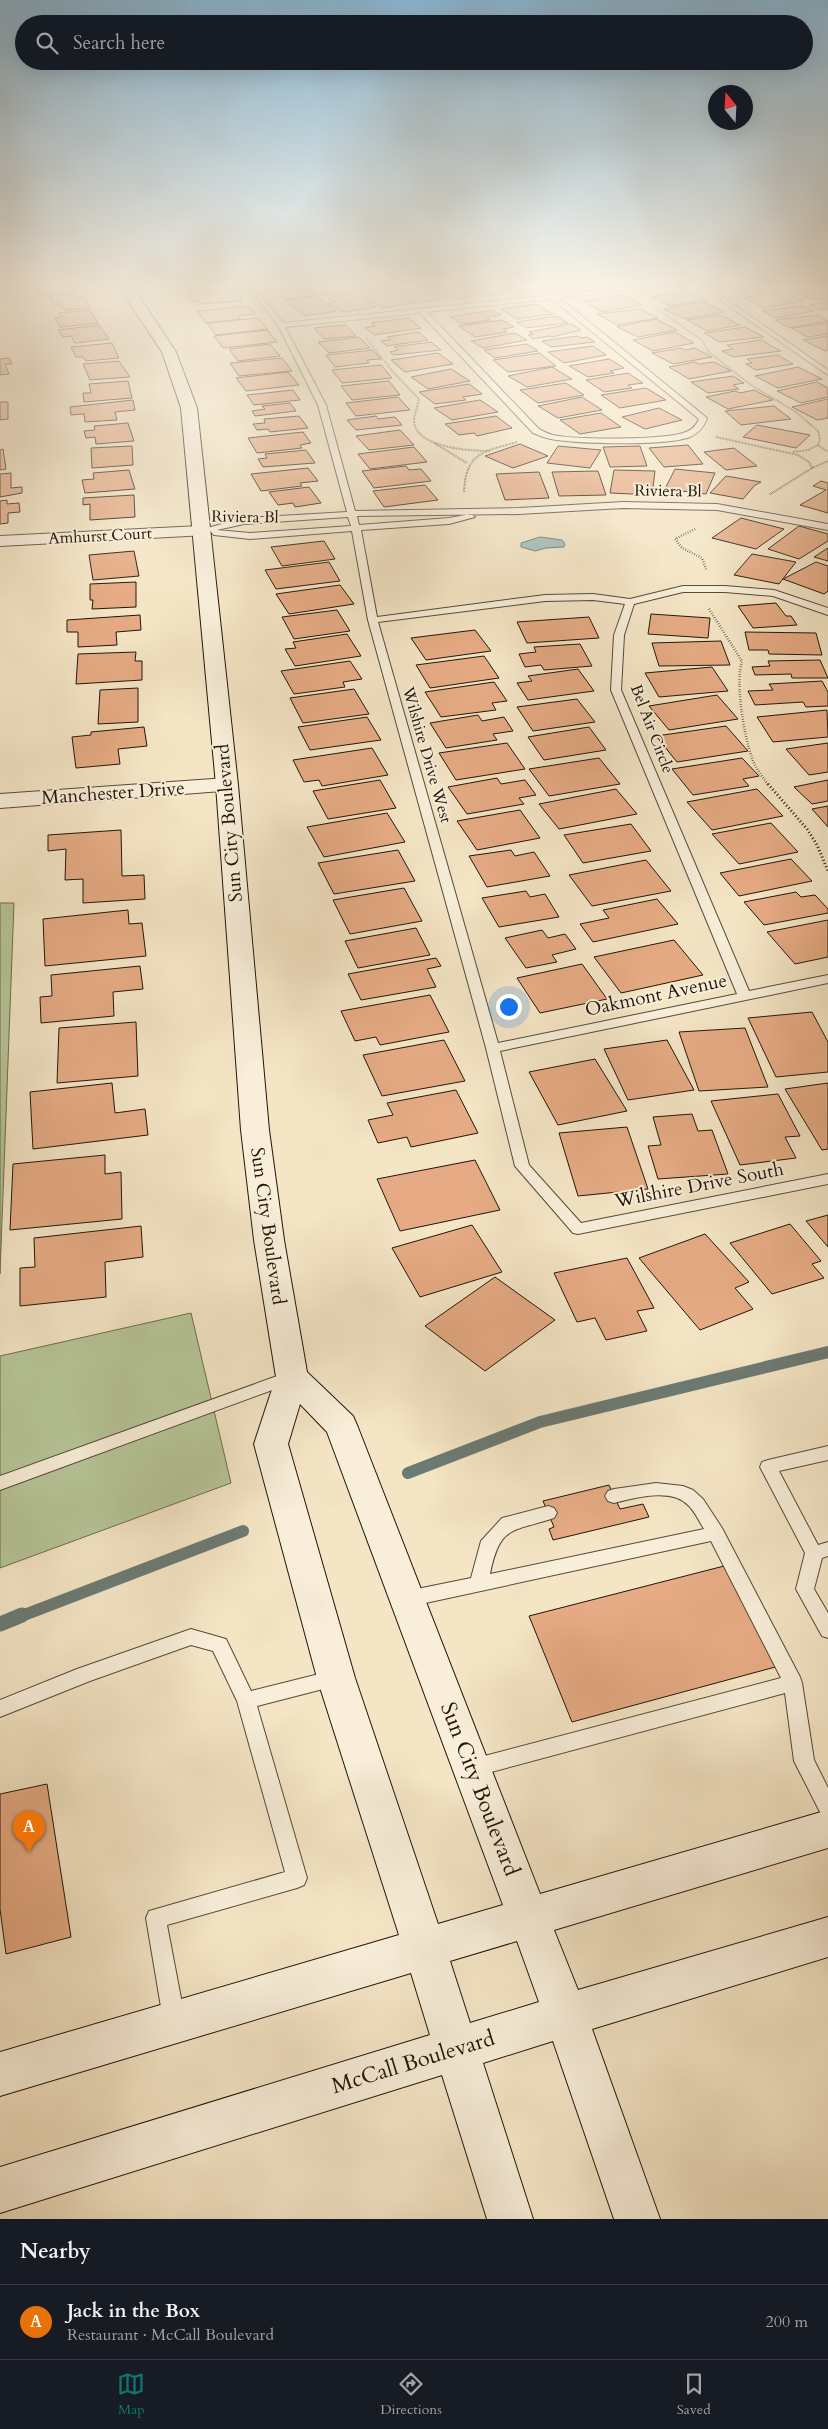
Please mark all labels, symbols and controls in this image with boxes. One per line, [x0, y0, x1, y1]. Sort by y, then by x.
search box [15, 15, 813, 70]
icon: search [33, 29, 61, 57]
text: Search here [73, 30, 165, 56]
north arrow [708, 85, 753, 130]
street label: Riviera Bl [634, 479, 702, 503]
street label: Riviera Bl [211, 505, 279, 529]
street label: Amhurst Court [48, 522, 152, 550]
street label: Bel Air Circle [625, 681, 679, 777]
street label: Wilshire Drive West [397, 683, 457, 826]
street label: Sun City Boulevard [209, 743, 249, 903]
street label: Manchester Drive [40, 775, 186, 811]
street label: Oakmont Avenue [583, 967, 729, 1023]
your location [496, 994, 522, 1020]
street label: Sun City Boulevard [244, 1146, 292, 1306]
street label: Wilshire Drive South [611, 1156, 786, 1214]
street label: Sun City Boulevard [433, 1698, 527, 1880]
pin: A [13, 1811, 45, 1852]
street label: McCall Boulevard [328, 2023, 498, 2101]
text: Nearby [20, 2237, 91, 2266]
text: Jack in the Box [67, 2298, 200, 2324]
text: A [30, 2311, 42, 2333]
text: 200 m [766, 2311, 808, 2333]
text: Restaurant · McCall Boulevard [67, 2324, 274, 2346]
tab: Map [117, 2370, 145, 2419]
tab: Directions [380, 2370, 442, 2419]
tab: Saved [677, 2370, 711, 2419]

